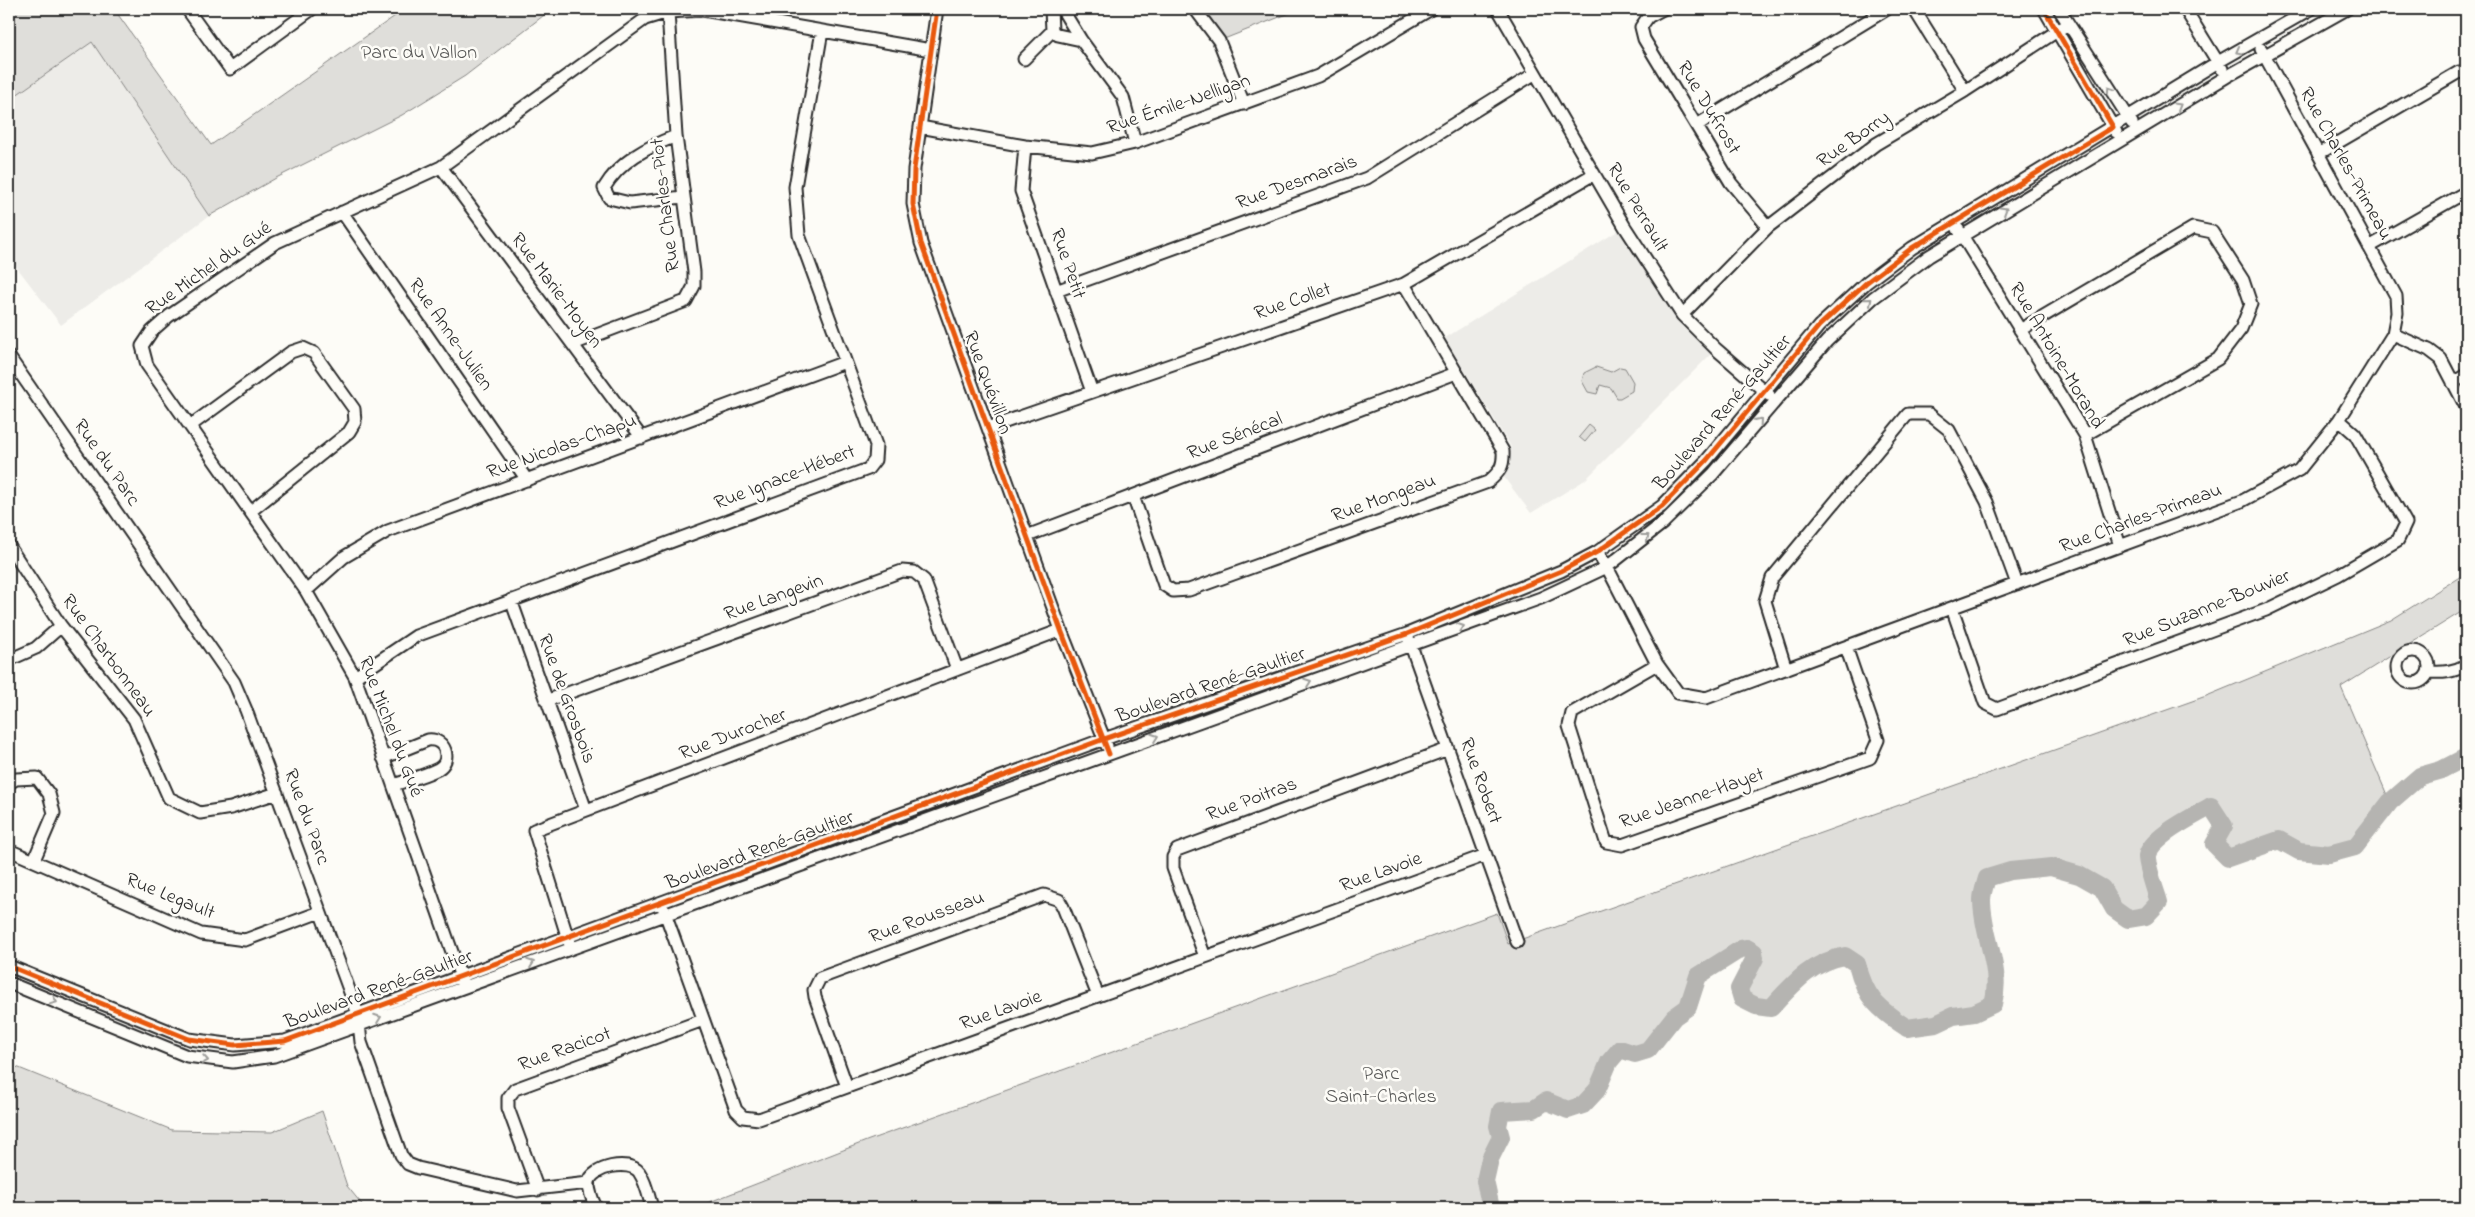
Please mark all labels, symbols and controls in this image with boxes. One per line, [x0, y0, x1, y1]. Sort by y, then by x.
park label: Parc du Vallon [361, 39, 477, 68]
one-way arrow [2235, 44, 2244, 54]
street label: Rue Dufrost [1669, 56, 1748, 161]
street label: Rue Émile-Nelligan [1103, 67, 1255, 144]
street label: Rue Charles-Primeau [2291, 82, 2399, 246]
one-way arrow [2107, 86, 2117, 95]
one-way arrow [2173, 102, 2182, 112]
street label: Rue Borry [1811, 104, 1897, 176]
street label: Rue Charles-Piot [643, 136, 689, 274]
street label: Rue Desmarais [1232, 148, 1362, 218]
street label: Rue Perrault [1599, 157, 1675, 259]
one-way arrow [1998, 207, 2007, 217]
street label: Rue Michel du Gué [140, 215, 278, 323]
street label: Rue Petit [1041, 225, 1093, 303]
street label: Rue Marie-Moyen [503, 227, 609, 355]
street label: Rue Anne-Julien [400, 273, 500, 397]
street label: Rue Collet [1251, 275, 1336, 329]
street label: Rue Antoine-Morand [2001, 277, 2111, 435]
one-way arrow [1864, 298, 1873, 307]
street label: Rue Quévillon [955, 327, 1019, 439]
street label: Boulevard René-Gaultier [1646, 328, 1800, 498]
street label: Rue Nicolas-Chapu [483, 406, 641, 488]
street label: Rue Sénécal [1183, 406, 1287, 468]
street label: Rue du Parc [65, 414, 147, 512]
one-way arrow [1753, 417, 1762, 426]
street label: Rue Ignace-Hébert [710, 438, 860, 519]
street label: Rue Mongeau [1328, 467, 1440, 532]
street label: Rue Charles-Primeau [2056, 476, 2226, 562]
one-way arrow [1640, 534, 1649, 542]
street label: Rue Suzanne-Bouvier [2119, 562, 2296, 656]
street label: Rue Langevin [720, 567, 828, 630]
street label: Rue Charbonneau [53, 589, 163, 723]
one-way arrow [1456, 623, 1465, 633]
street label: Rue de Grosbois [529, 630, 603, 768]
street label: Boulevard René-Gaultier [1112, 640, 1310, 732]
street label: Rue Michel du Gué [350, 653, 430, 801]
one-way arrow [1303, 678, 1312, 688]
street label: Rue Durocher [675, 701, 791, 769]
one-way arrow [1150, 733, 1159, 743]
street label: Rue Robert [1451, 734, 1509, 828]
street label: Rue Jeanne-Hayet [1616, 761, 1769, 837]
street label: Rue du Parc [275, 765, 337, 869]
street label: Rue Poitras [1203, 770, 1301, 830]
street label: Boulevard René-Gaultier [661, 803, 859, 899]
street label: Rue Lavoie [1336, 845, 1426, 901]
street label: Rue Legault [121, 866, 219, 929]
street label: Rue Rousseau [865, 884, 989, 952]
street label: Boulevard René-Gaultier [280, 942, 478, 1038]
one-way arrow [526, 959, 534, 969]
street label: Rue Lavoie [956, 983, 1046, 1039]
one-way arrow [49, 995, 58, 1006]
one-way arrow [373, 1014, 381, 1024]
street label: Rue Racicot [515, 1020, 616, 1080]
one-way arrow [201, 1054, 210, 1064]
park label: Parc Saint-Charles [1325, 1060, 1437, 1112]

